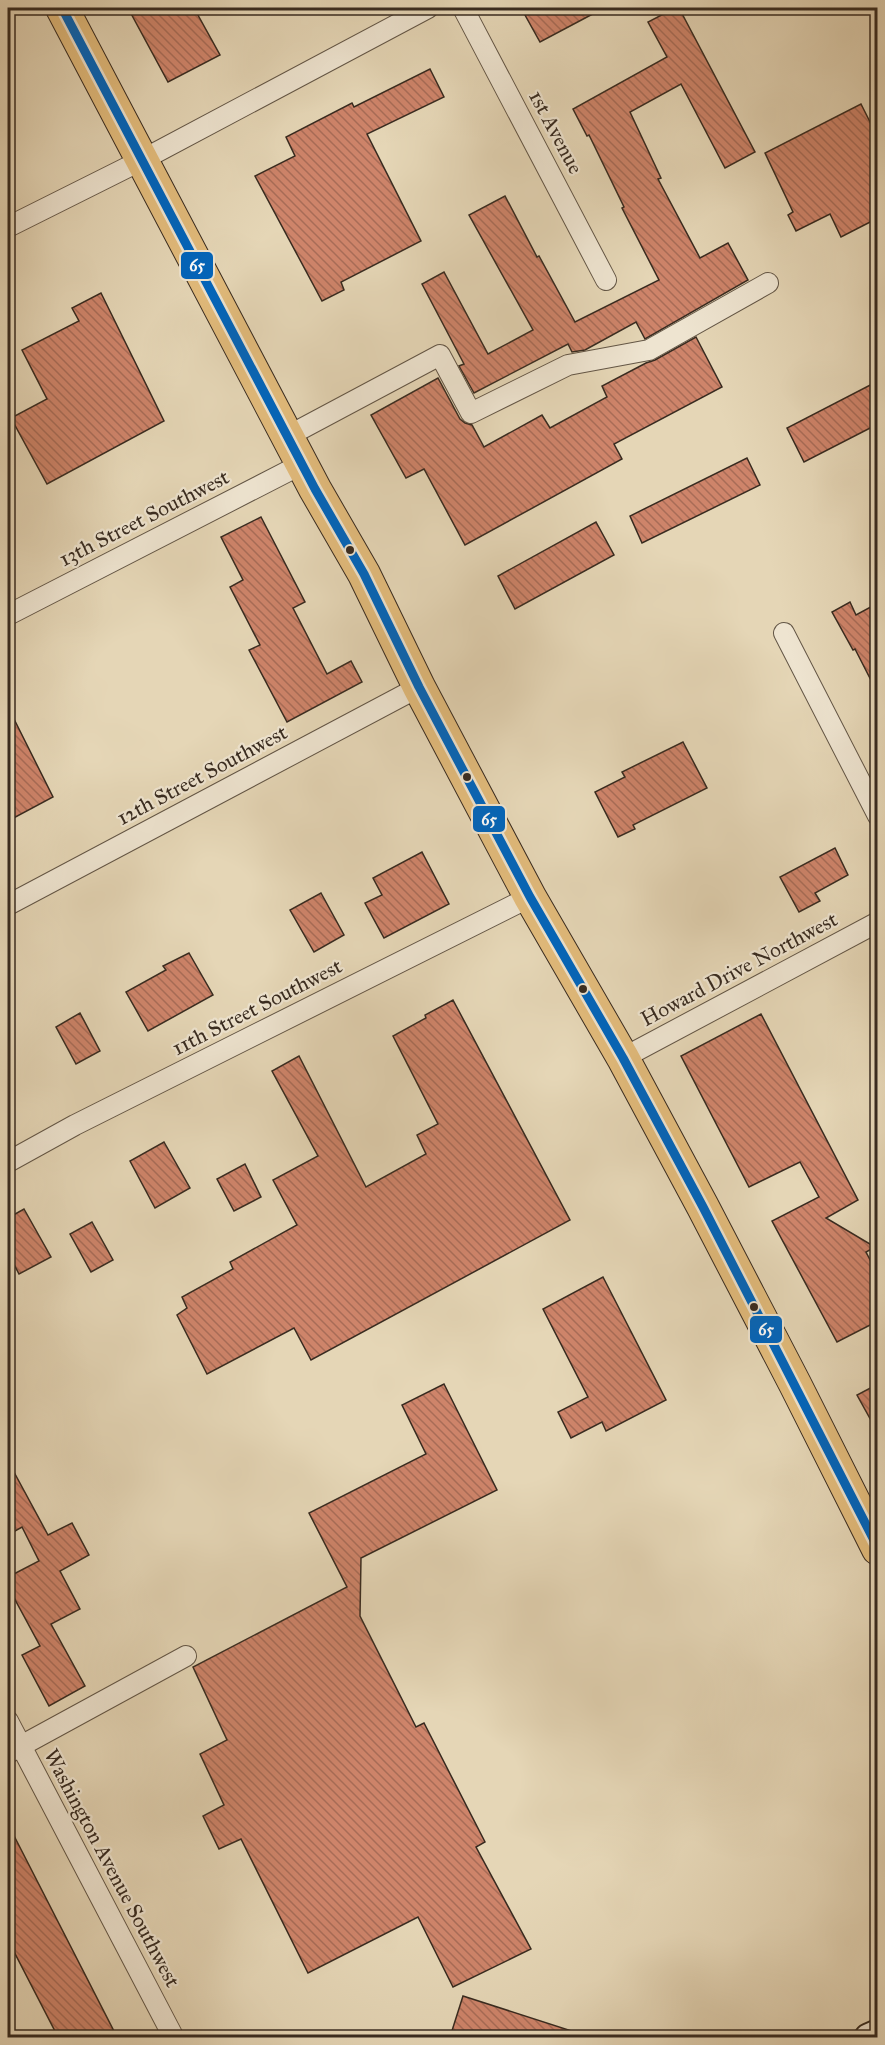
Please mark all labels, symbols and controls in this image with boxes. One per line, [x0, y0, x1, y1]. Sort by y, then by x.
street label: 1st Avenue [523, 86, 589, 178]
line badge: 65 [180, 251, 214, 280]
text: 65 [189, 256, 205, 275]
street label: 13th Street Southwest [55, 464, 234, 572]
unlabelled marker [344, 544, 356, 556]
street label: 12th Street Southwest [112, 719, 292, 831]
unlabelled marker [461, 771, 473, 783]
line badge: 65 [472, 805, 506, 833]
text: 65 [481, 810, 497, 829]
street label: Howard Drive Northwest [636, 906, 842, 1032]
street label: 11th Street Southwest [168, 953, 347, 1061]
unlabelled marker [577, 983, 589, 995]
unlabelled marker [748, 1301, 760, 1313]
line badge: 65 [749, 1315, 783, 1344]
text: 65 [758, 1320, 774, 1339]
street label: Washington Avenue Southwest [38, 1744, 186, 1992]

